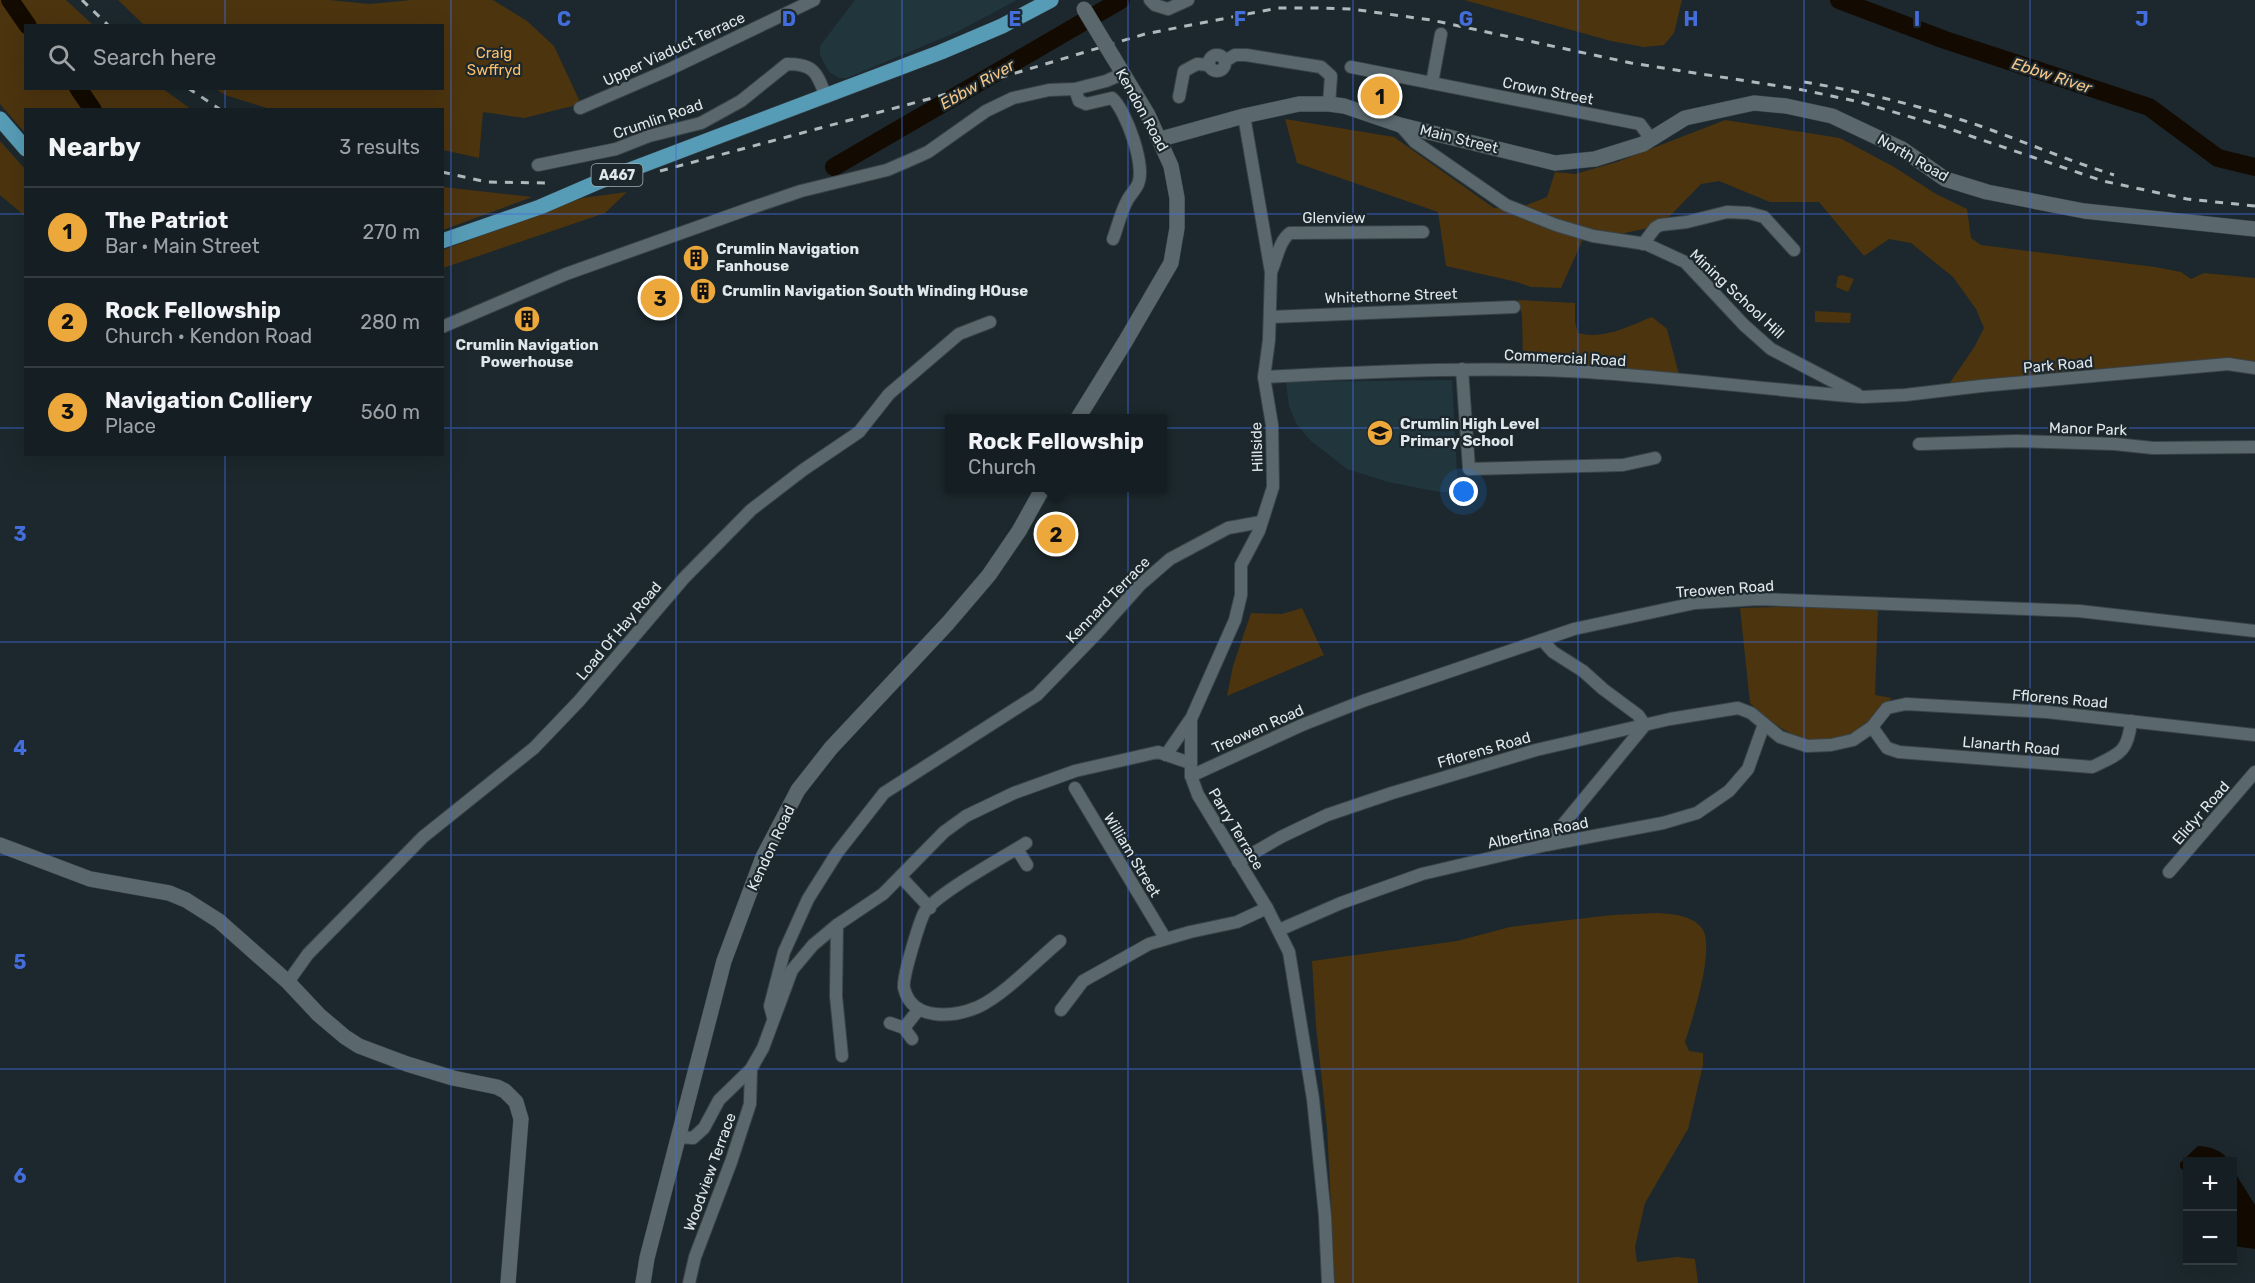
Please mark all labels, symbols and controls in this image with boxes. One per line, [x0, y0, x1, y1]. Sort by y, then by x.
text: C [557, 7, 571, 31]
text: D [782, 7, 796, 31]
text: E [1009, 7, 1021, 31]
text: F [1234, 7, 1246, 31]
text: G [1459, 7, 1473, 31]
text: H [1684, 7, 1698, 31]
text: I [1914, 7, 1920, 31]
text: J [2135, 7, 2149, 31]
street label: Upper Viaduct Terrace [600, 8, 748, 90]
search box [24, 24, 444, 90]
icon: search [45, 41, 78, 74]
text: Search here [93, 44, 216, 71]
park label: Craig Swffryd [467, 44, 521, 79]
water label: Ebbw River [2009, 54, 2095, 98]
water label: Ebbw River [937, 55, 1019, 113]
street label: Kendon Road [1112, 65, 1172, 155]
street label: Crown Street [1501, 73, 1595, 109]
pin: 1 [1360, 74, 1400, 118]
street label: Crumlin Road [611, 95, 705, 143]
street label: Main Street [1418, 121, 1500, 157]
street label: North Road [1874, 130, 1952, 186]
text: Nearby [48, 132, 141, 163]
text: 3 results [339, 135, 420, 159]
road number: A467 [592, 164, 642, 186]
text: The Patriot [105, 207, 228, 234]
street label: Glenview [1302, 209, 1366, 227]
text: 1 [63, 220, 72, 244]
text: 270 m [363, 220, 420, 244]
text: Bar · Main Street [105, 234, 260, 258]
place label: Crumlin Navigation Fanhouse [716, 240, 859, 275]
building icon: Crumlin Navigation Fanhouse [681, 243, 711, 273]
street label: Mining School Hill [1686, 246, 1788, 342]
pin: 3 [640, 276, 680, 320]
building icon: Crumlin Navigation South Winding HOuse [688, 276, 718, 306]
place label: Crumlin Navigation South Winding HOuse [722, 282, 1028, 300]
street label: Whitethorne Street [1324, 285, 1458, 307]
text: Rock Fellowship [105, 297, 281, 324]
building icon: Crumlin Navigation Powerhouse [512, 304, 542, 334]
text: 2 [61, 310, 74, 334]
text: 280 m [360, 310, 420, 334]
text: Church · Kendon Road [105, 324, 312, 348]
place label: Crumlin Navigation Powerhouse [455, 336, 599, 371]
street label: Commercial Road [1503, 346, 1627, 370]
street label: Park Road [2022, 353, 2094, 377]
text: Navigation Colliery [105, 387, 312, 414]
text: 3 [61, 400, 74, 424]
text: 560 m [361, 400, 420, 424]
text: Place [105, 414, 156, 438]
popup [945, 414, 1167, 492]
place label: Crumlin High Level Primary School [1400, 415, 1539, 450]
school or university icon: Crumlin High Level Primary School [1365, 418, 1395, 448]
street label: Manor Park [2049, 419, 2128, 439]
street label: Hillside [1247, 422, 1267, 472]
text: Rock Fellowship [968, 428, 1144, 455]
text: Church [968, 455, 1036, 479]
your location [1449, 477, 1478, 506]
pin: 2 [1036, 512, 1076, 556]
text: 3 [13, 522, 27, 546]
street label: Kennard Terrace [1062, 553, 1154, 647]
street label: Treowen Road [1675, 577, 1775, 601]
street label: Load Of Hay Road [573, 578, 665, 684]
street label: Fflorens Road [2011, 686, 2109, 712]
street label: Treowen Road [1209, 701, 1307, 757]
street label: Fflorens Road [1435, 728, 1533, 772]
street label: Llanarth Road [1962, 733, 2060, 759]
text: 4 [13, 736, 27, 760]
street label: Elidyr Road [2169, 778, 2233, 848]
street label: Parry Terrace [1205, 785, 1267, 873]
street label: Kendon Road [743, 803, 799, 893]
street label: William Street [1100, 810, 1164, 901]
street label: Albertina Road [1486, 814, 1590, 852]
text: 5 [14, 950, 27, 974]
street label: Woodview Terrace [680, 1110, 740, 1234]
map controls [2183, 1157, 2237, 1265]
button: + [2183, 1157, 2237, 1211]
text: 6 [13, 1164, 27, 1188]
button: − [2183, 1211, 2237, 1265]

